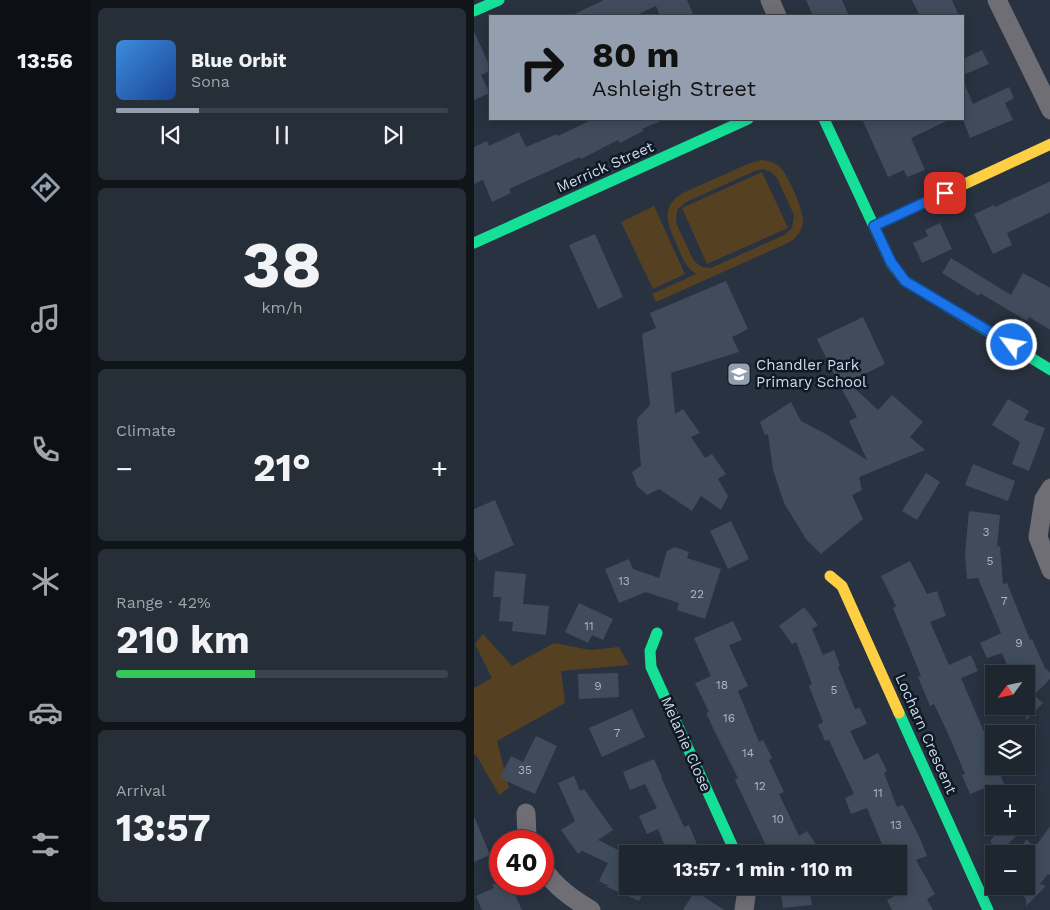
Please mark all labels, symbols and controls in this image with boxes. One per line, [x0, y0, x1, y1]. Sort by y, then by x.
text: 80 m [592, 34, 679, 76]
icon: right [509, 35, 574, 100]
text: 13:56 [17, 48, 73, 73]
text: Blue Orbit [191, 49, 286, 72]
text: Sona [191, 72, 230, 91]
text: Ashleigh Street [592, 76, 756, 101]
icon: previous [157, 121, 185, 149]
icon: pause [268, 121, 296, 149]
icon: next [379, 121, 407, 149]
street label: Merrick Street [554, 137, 657, 196]
icon: directions [28, 170, 63, 205]
pin [924, 172, 966, 214]
icon: arrive [931, 179, 959, 207]
text: 38 [242, 227, 322, 303]
text: km/h [261, 298, 303, 317]
icon: music [28, 301, 63, 336]
position arrow [985, 318, 1037, 370]
place label: Chandler Park Primary School [756, 356, 867, 391]
school or university icon: Chandler Park Primary School [726, 361, 752, 387]
text: Climate [116, 421, 176, 440]
icon: phone [28, 432, 63, 467]
text: 21° [253, 446, 311, 490]
text: − [116, 452, 133, 485]
text: + [431, 452, 448, 485]
house number: 3 [983, 525, 990, 539]
house number: 5 [987, 554, 994, 568]
icon: climate [28, 564, 63, 599]
house number: 13 [618, 574, 630, 588]
house number: 22 [690, 587, 704, 601]
text: Range · 42% [116, 593, 211, 612]
house number: 7 [1001, 594, 1008, 608]
text: 210 km [116, 618, 250, 662]
house number: 11 [584, 619, 594, 633]
house number: 9 [1015, 636, 1023, 650]
north arrow [985, 665, 1035, 715]
map controls [985, 665, 1035, 895]
street label: Locharn Crescent [891, 671, 961, 798]
house number: 18 [716, 678, 728, 692]
house number: 9 [594, 679, 602, 693]
house number: 5 [831, 683, 838, 697]
street label: Melanie Close [657, 694, 715, 794]
icon: car [28, 695, 63, 730]
house number: 16 [723, 711, 735, 725]
button: layers [985, 725, 1035, 775]
house number: 7 [614, 726, 621, 740]
house number: 14 [742, 746, 754, 760]
house number: 35 [518, 763, 532, 777]
house number: 12 [754, 779, 766, 793]
text: Arrival [116, 781, 166, 800]
button: + [985, 785, 1035, 835]
house number: 11 [873, 786, 883, 800]
text: 13:57 [116, 806, 211, 850]
house number: 10 [772, 812, 784, 826]
house number: 13 [890, 818, 902, 832]
icon: filters [28, 827, 63, 862]
speed limit sign: 40 [489, 830, 554, 895]
button: − [985, 845, 1035, 895]
text: 13:57 · 1 min · 110 m [673, 858, 853, 881]

